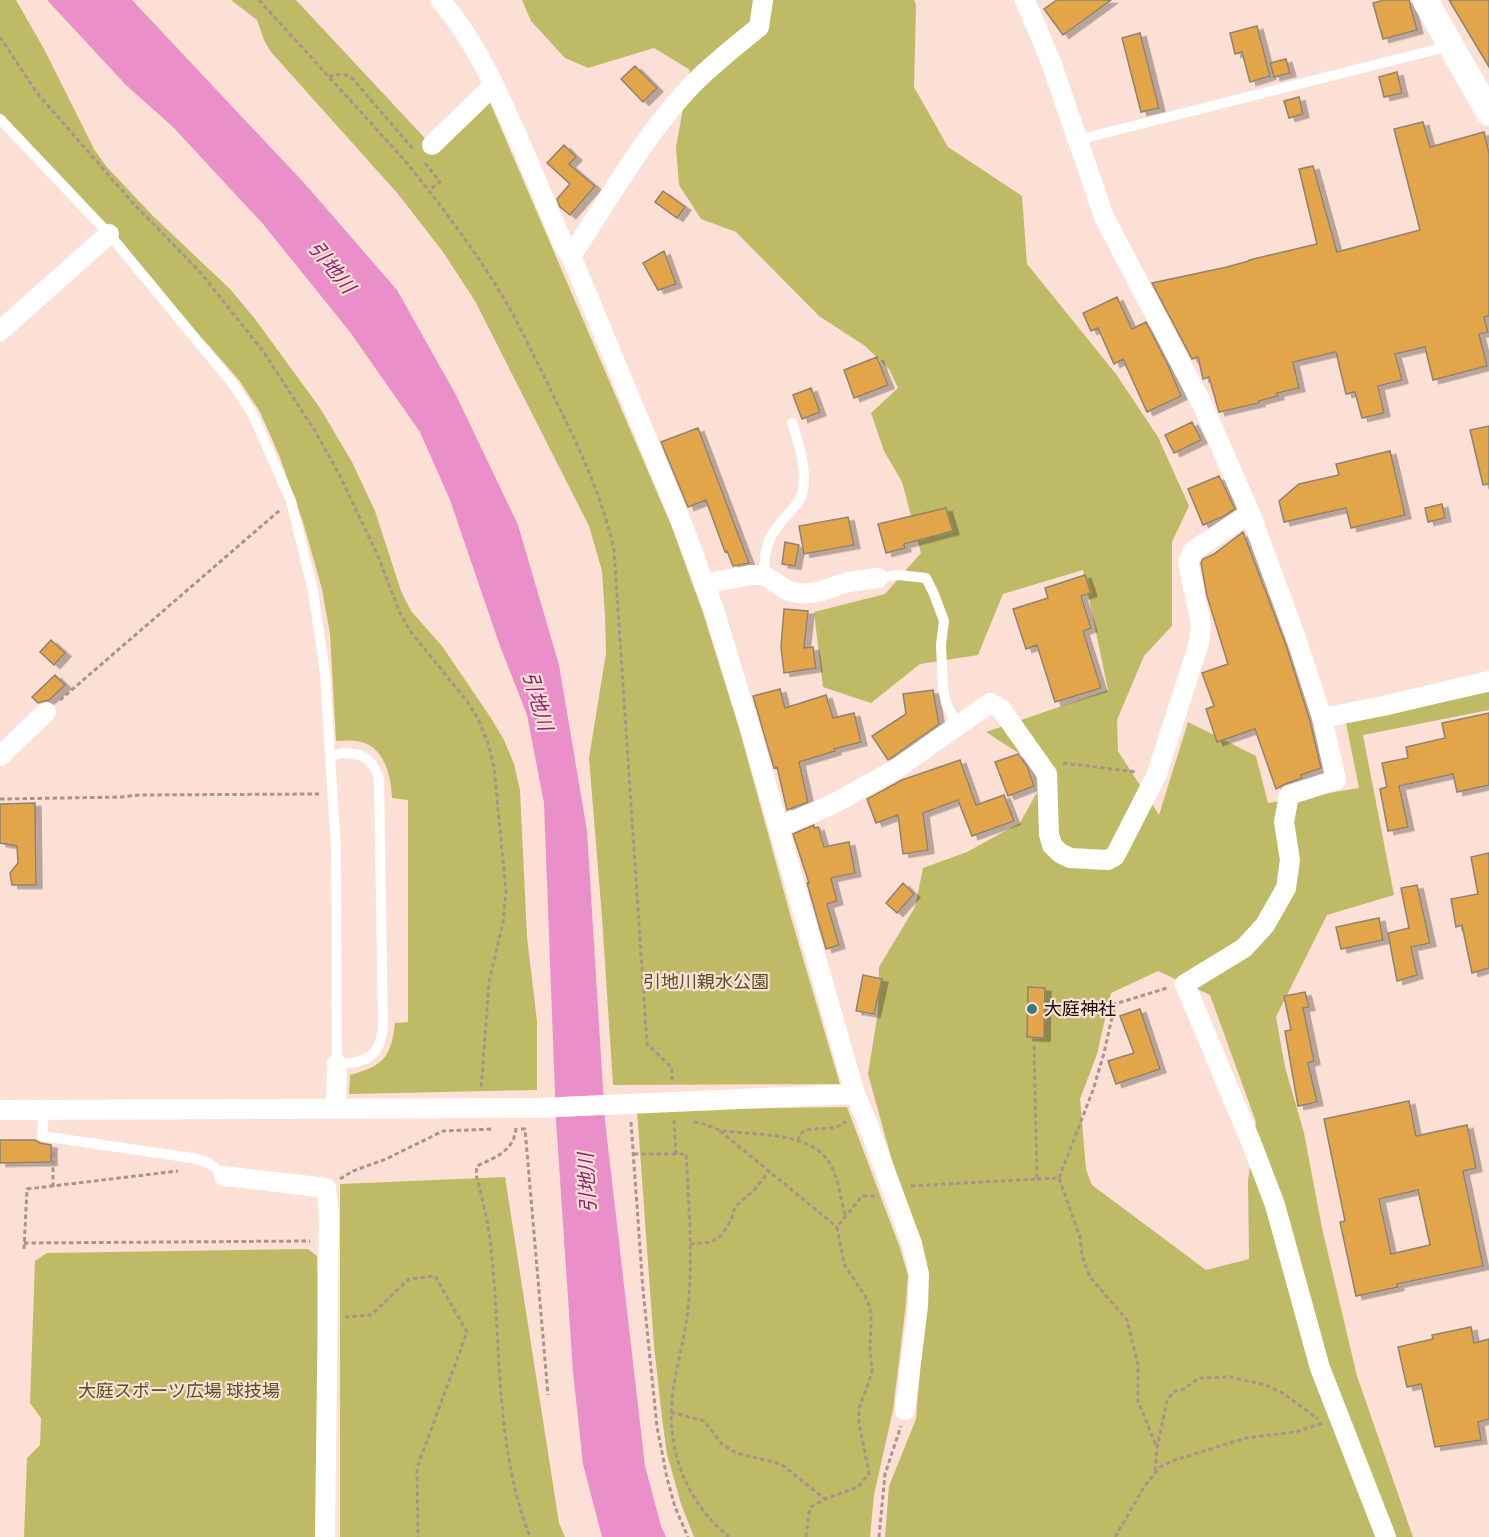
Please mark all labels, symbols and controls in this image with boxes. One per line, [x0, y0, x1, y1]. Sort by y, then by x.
water label: 引地川 [303, 235, 363, 300]
water label: 引地川 [517, 668, 560, 735]
park label: 引地川親水公園 [643, 970, 769, 993]
place label: 大庭神社 [1044, 997, 1116, 1020]
marker: 大庭神社 [1025, 1002, 1039, 1016]
water label: 引地川 [571, 1150, 602, 1214]
park label: 大庭スポーツ広場 球技場 [78, 1379, 280, 1402]

